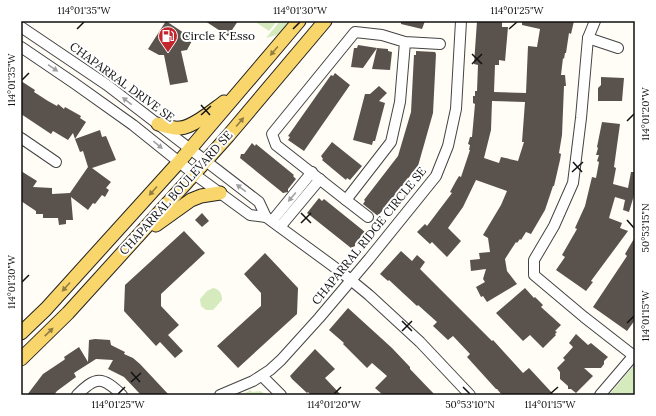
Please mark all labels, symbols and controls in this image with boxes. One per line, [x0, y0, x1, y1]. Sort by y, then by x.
text: 114°01'35"W [58, 4, 112, 17]
text: 114°01'30"W [273, 4, 328, 17]
text: 114°01'25"W [491, 4, 544, 17]
fuel station icon: Circle K Esso [157, 25, 179, 53]
place label: Circle K Esso [182, 28, 255, 43]
street label: CHAPARRAL DRIVE SE [67, 38, 178, 125]
one-way arrow [269, 46, 278, 56]
text: 114°01'35"W [5, 52, 18, 106]
one-way arrow [48, 64, 59, 72]
text: 114°01'20"W [639, 86, 652, 141]
one-way arrow [122, 96, 133, 105]
one-way arrow [236, 116, 245, 127]
street label: CHAPARRAL BOULEVARD SE [116, 127, 235, 258]
one-way arrow [153, 141, 164, 150]
street label: CHAPARRAL RIDGE CIRCLE SE [308, 164, 429, 308]
one-way arrow [236, 184, 247, 192]
one-way arrow [148, 186, 158, 196]
one-way arrow [287, 191, 296, 202]
text: 50°53'15"N [639, 203, 652, 252]
text: 114°01'30"W [5, 254, 18, 309]
one-way arrow [61, 282, 70, 293]
text: 114°01'15"W [639, 289, 652, 342]
one-way arrow [44, 327, 54, 337]
text: 114°01'25"W [92, 398, 145, 411]
text: 114°01'20"W [307, 398, 362, 411]
text: 50°53'10"N [445, 398, 495, 411]
text: 114°01'15"W [524, 398, 577, 411]

